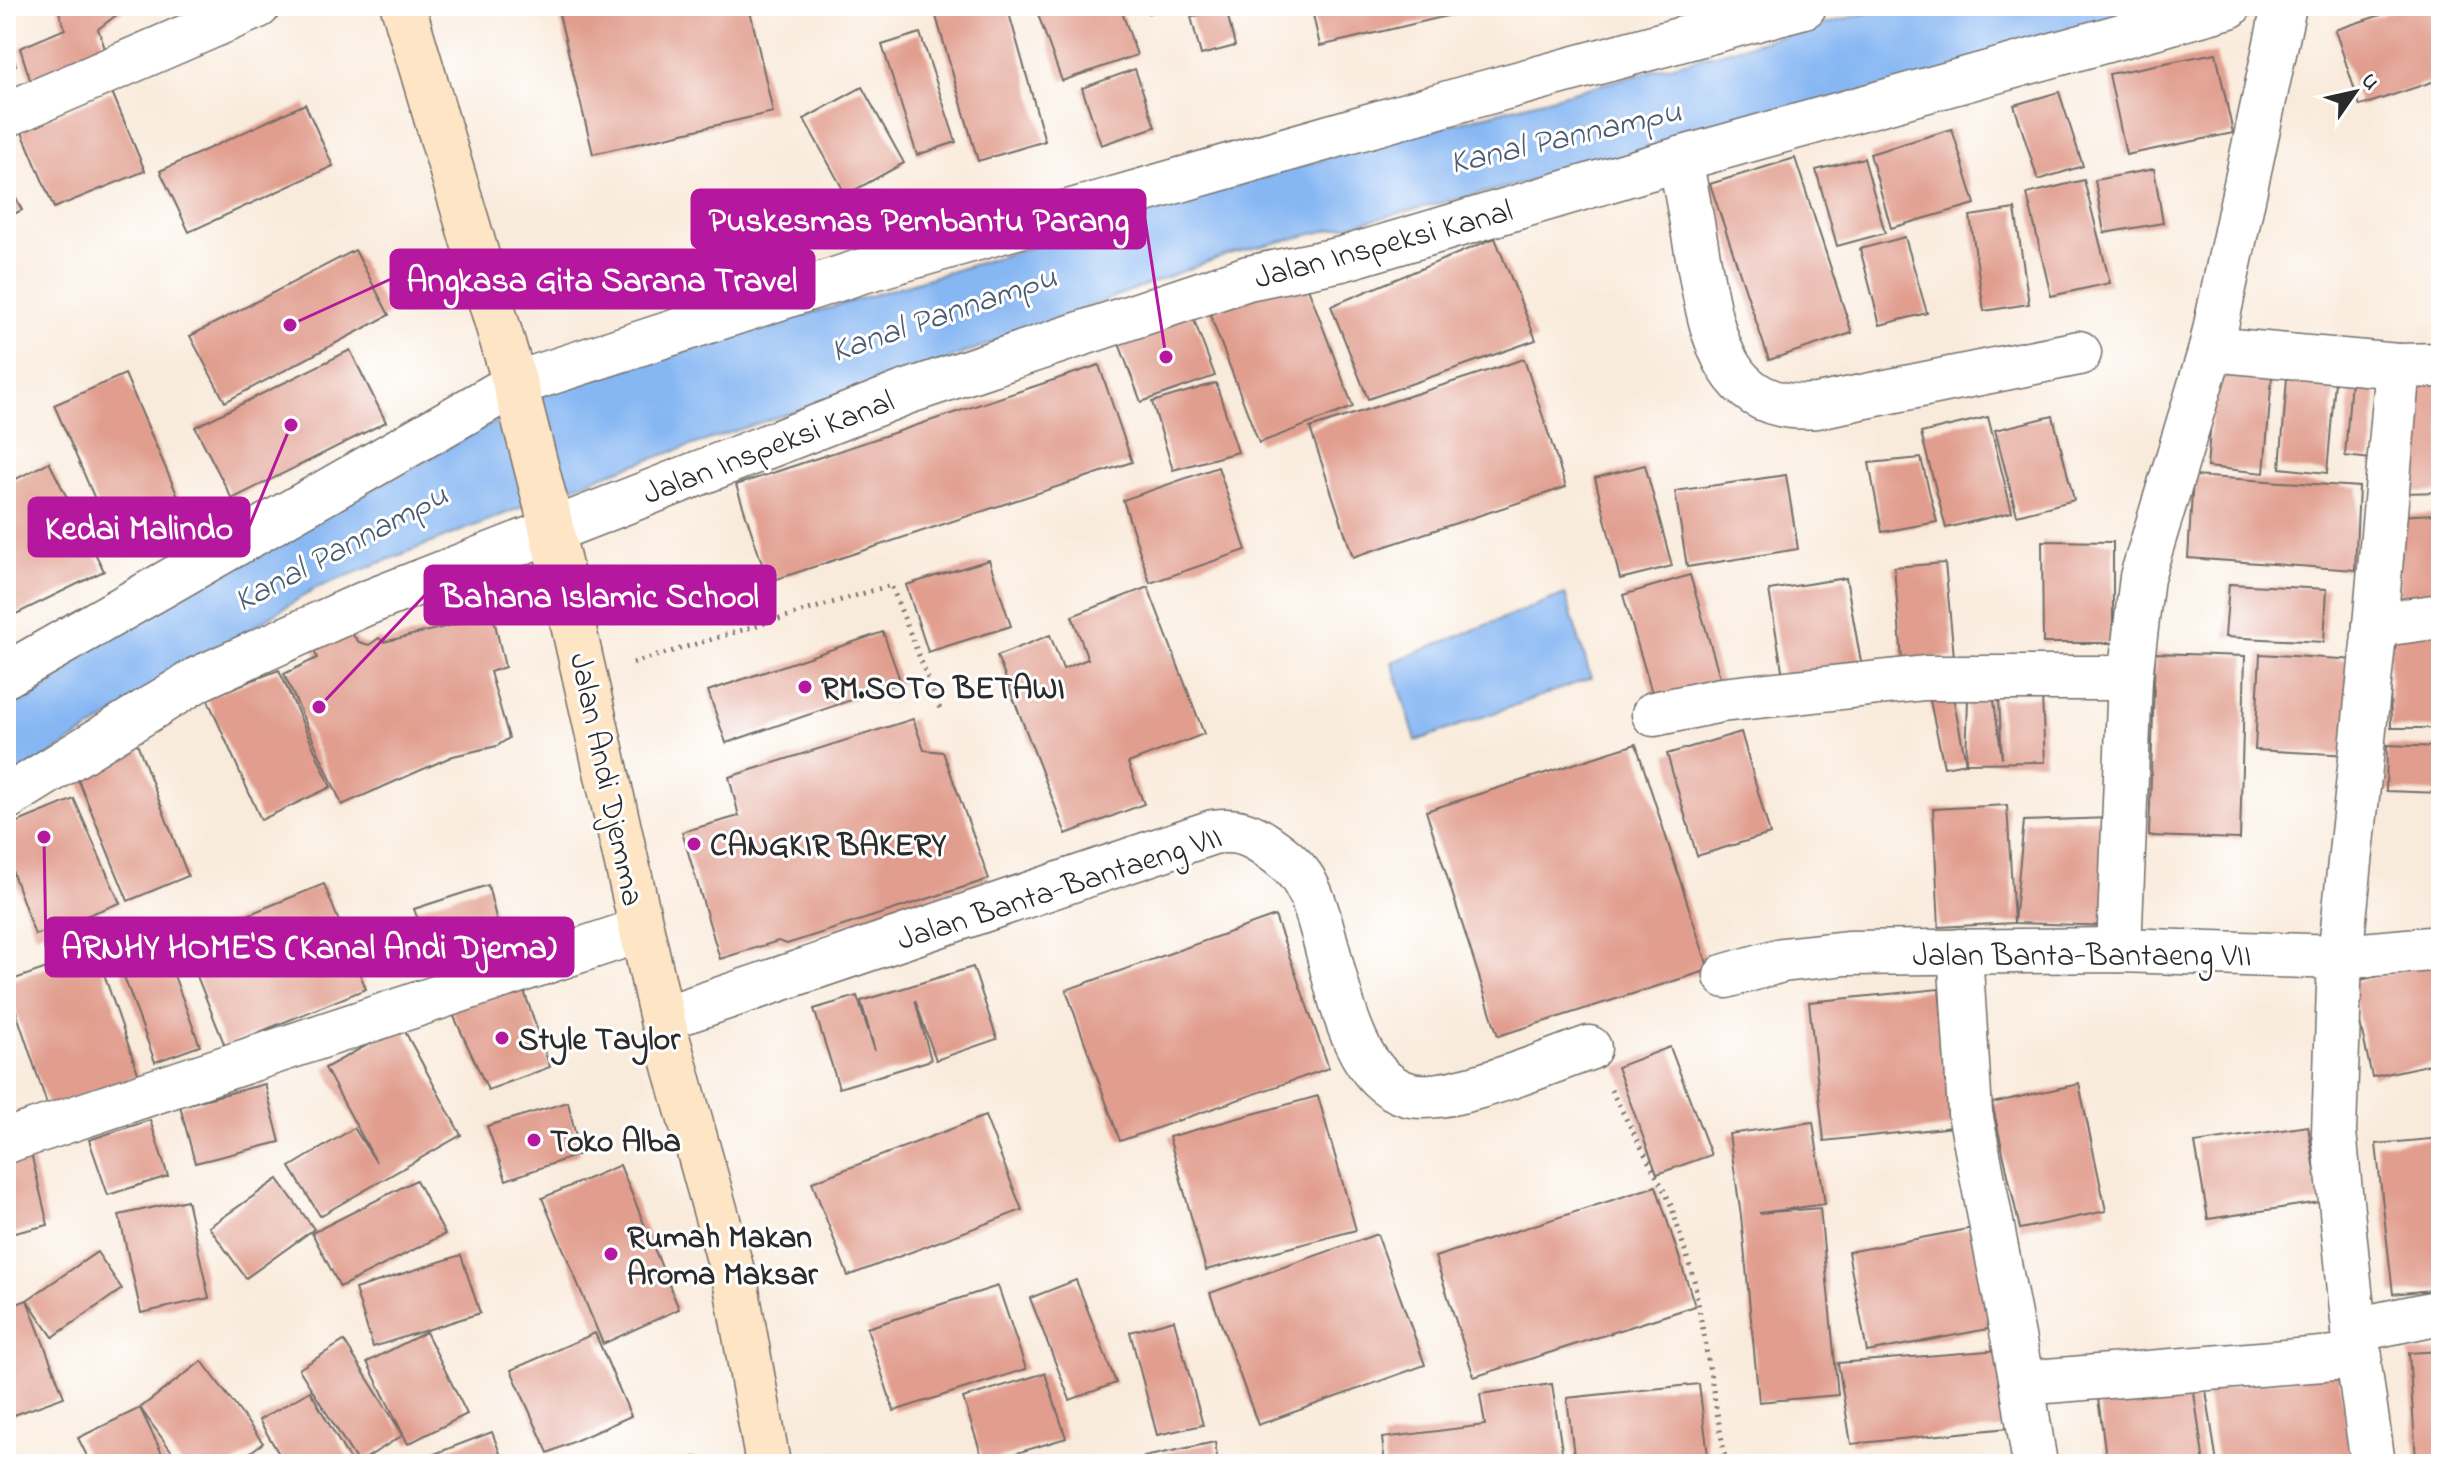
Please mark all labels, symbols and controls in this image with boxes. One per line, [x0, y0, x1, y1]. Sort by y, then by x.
north arrow [2315, 52, 2395, 132]
text: U [2352, 68, 2386, 97]
water label: Kanal Pannampu [1445, 88, 1687, 190]
street label: Jalan Inspeksi Kanal [1249, 189, 1518, 303]
callout: Puskesmas Pembantu Parang [692, 190, 1145, 248]
text: Puskesmas Pembantu Parang [709, 198, 1129, 249]
callout: Angkasa Gita Sarana Travel [391, 250, 814, 308]
water label: Kanal Pannampu [824, 254, 1064, 378]
text: Angkasa Gita Sarana Travel [407, 258, 797, 309]
street label: Jalan Inspeksi Kanal [637, 380, 902, 519]
water label: Kanal Pannampu [226, 472, 458, 627]
callout: Kedai Malindo [29, 498, 249, 556]
text: Kedai Malindo [45, 506, 233, 556]
callout: Bahana Islamic School [425, 566, 775, 624]
text: Bahana Islamic School [439, 574, 759, 624]
street label: Jalan Andi Djemma [555, 649, 654, 911]
place label: RM.SOTO BETAWI [821, 667, 1065, 714]
marker: RM.SOTO BETAWI [796, 678, 814, 696]
street label: Jalan Banta-Bantaeng VII [892, 816, 1229, 965]
place label: CANGKIR BAKERY [710, 824, 947, 871]
marker: CANGKIR BAKERY [685, 835, 703, 853]
callout: ARNHY HOME'S (Kanal Andi Djema) [46, 918, 573, 976]
text: ARNHY HOME'S (Kanal Andi Djema) [61, 925, 557, 975]
street label: Jalan Banta-Bantaeng VII [1912, 934, 2252, 981]
place label: Style Taylor [518, 1018, 681, 1066]
marker: Style Taylor [493, 1029, 511, 1047]
place label: Toko Alba [550, 1120, 681, 1167]
marker: Toko Alba [525, 1131, 543, 1149]
place label: Rumah Makan Aroma Maksar [627, 1216, 819, 1300]
marker: Rumah Makan Aroma Maksar [602, 1245, 620, 1263]

